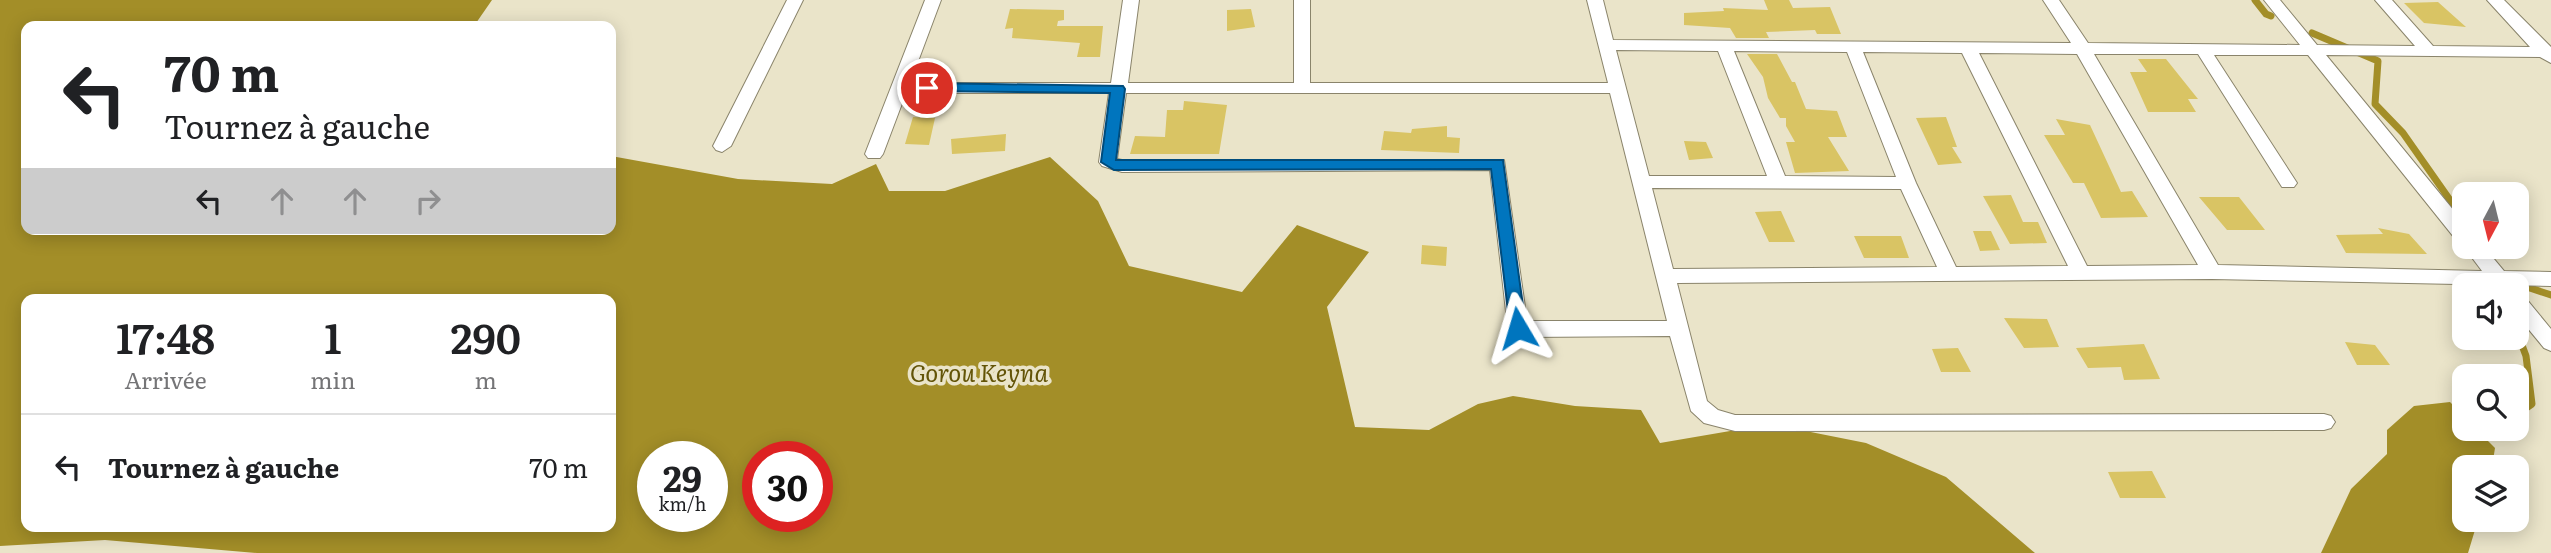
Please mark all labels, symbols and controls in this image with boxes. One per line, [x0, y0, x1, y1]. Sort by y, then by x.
text: 70 m [164, 34, 279, 107]
icon: left [49, 49, 140, 140]
pin [897, 58, 957, 118]
icon: arrive [908, 69, 946, 107]
text: Tournez à gauche [164, 101, 430, 149]
icon: left [190, 182, 228, 220]
icon: ahead [263, 182, 301, 220]
icon: ahead [336, 182, 374, 220]
icon: right [409, 182, 447, 220]
north arrow [2452, 182, 2529, 259]
map controls [2452, 182, 2529, 532]
button: sound [2452, 273, 2529, 350]
position arrow [1481, 291, 1555, 365]
text: 17:48 [116, 305, 215, 367]
text: 1 [324, 305, 341, 367]
text: 290 [450, 305, 521, 367]
water label: Gorou Keyna [910, 354, 1048, 389]
text: Arrivée [125, 362, 207, 396]
text: min [310, 362, 355, 396]
text: m [475, 362, 497, 396]
button: search [2452, 364, 2529, 441]
speed limit sign: 30 [742, 441, 833, 532]
text: Tournez à gauche [108, 447, 339, 486]
text: 70 m [529, 447, 588, 486]
icon: left [49, 448, 87, 486]
text: 29 [663, 451, 702, 503]
button: layers [2452, 455, 2529, 532]
text: km/h [659, 490, 706, 517]

